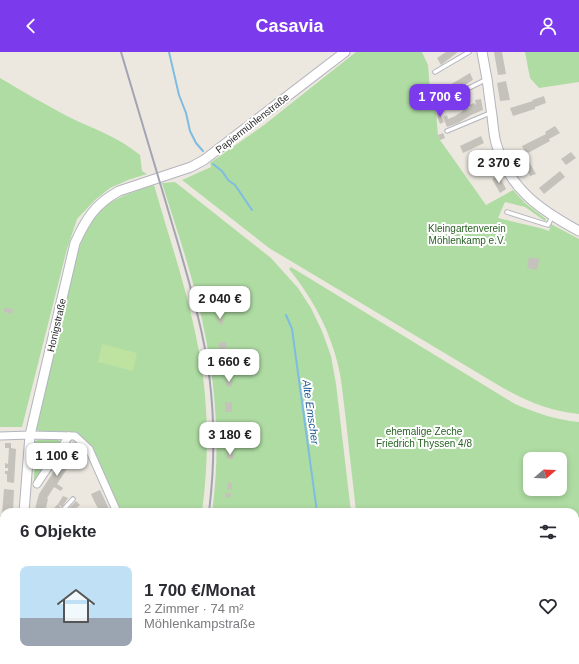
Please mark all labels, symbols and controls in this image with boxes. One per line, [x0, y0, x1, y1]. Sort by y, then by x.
icon: back [20, 15, 42, 37]
icon: person [537, 15, 559, 37]
text: Casavia [255, 16, 324, 36]
pin: 1 700 € [403, 84, 477, 118]
text: 1 700 € [418, 89, 462, 104]
street label: Papiermühlenstraße [213, 91, 292, 155]
pin: 2 370 € [462, 150, 536, 184]
text: 2 370 € [477, 155, 521, 170]
park label: Kleingartenverein Möhlenkamp e.V. [428, 223, 506, 246]
pin: 2 040 € [183, 286, 257, 320]
text: 2 040 € [198, 291, 242, 306]
street label: Honigstraße [45, 297, 68, 353]
pin: 1 660 € [192, 349, 266, 383]
text: 1 660 € [207, 354, 251, 369]
water label: Alte Emscher [300, 378, 322, 447]
pin: 3 180 € [193, 422, 267, 456]
park label: ehemalige Zeche Friedrich Thyssen 4/8 [376, 426, 472, 449]
text: 3 180 € [208, 427, 252, 442]
pin: 1 100 € [20, 443, 94, 477]
text: 1 100 € [35, 448, 79, 463]
north arrow [523, 452, 567, 496]
map controls [523, 452, 567, 496]
icon: filters [537, 521, 559, 543]
text: 6 Objekte [20, 522, 97, 541]
text: 1 700 €/Monat [144, 581, 256, 600]
icon: home [52, 582, 100, 630]
icon: heart [537, 595, 559, 617]
text: 2 Zimmer · 74 m² [144, 601, 244, 616]
text: Möhlenkampstraße [144, 616, 255, 631]

